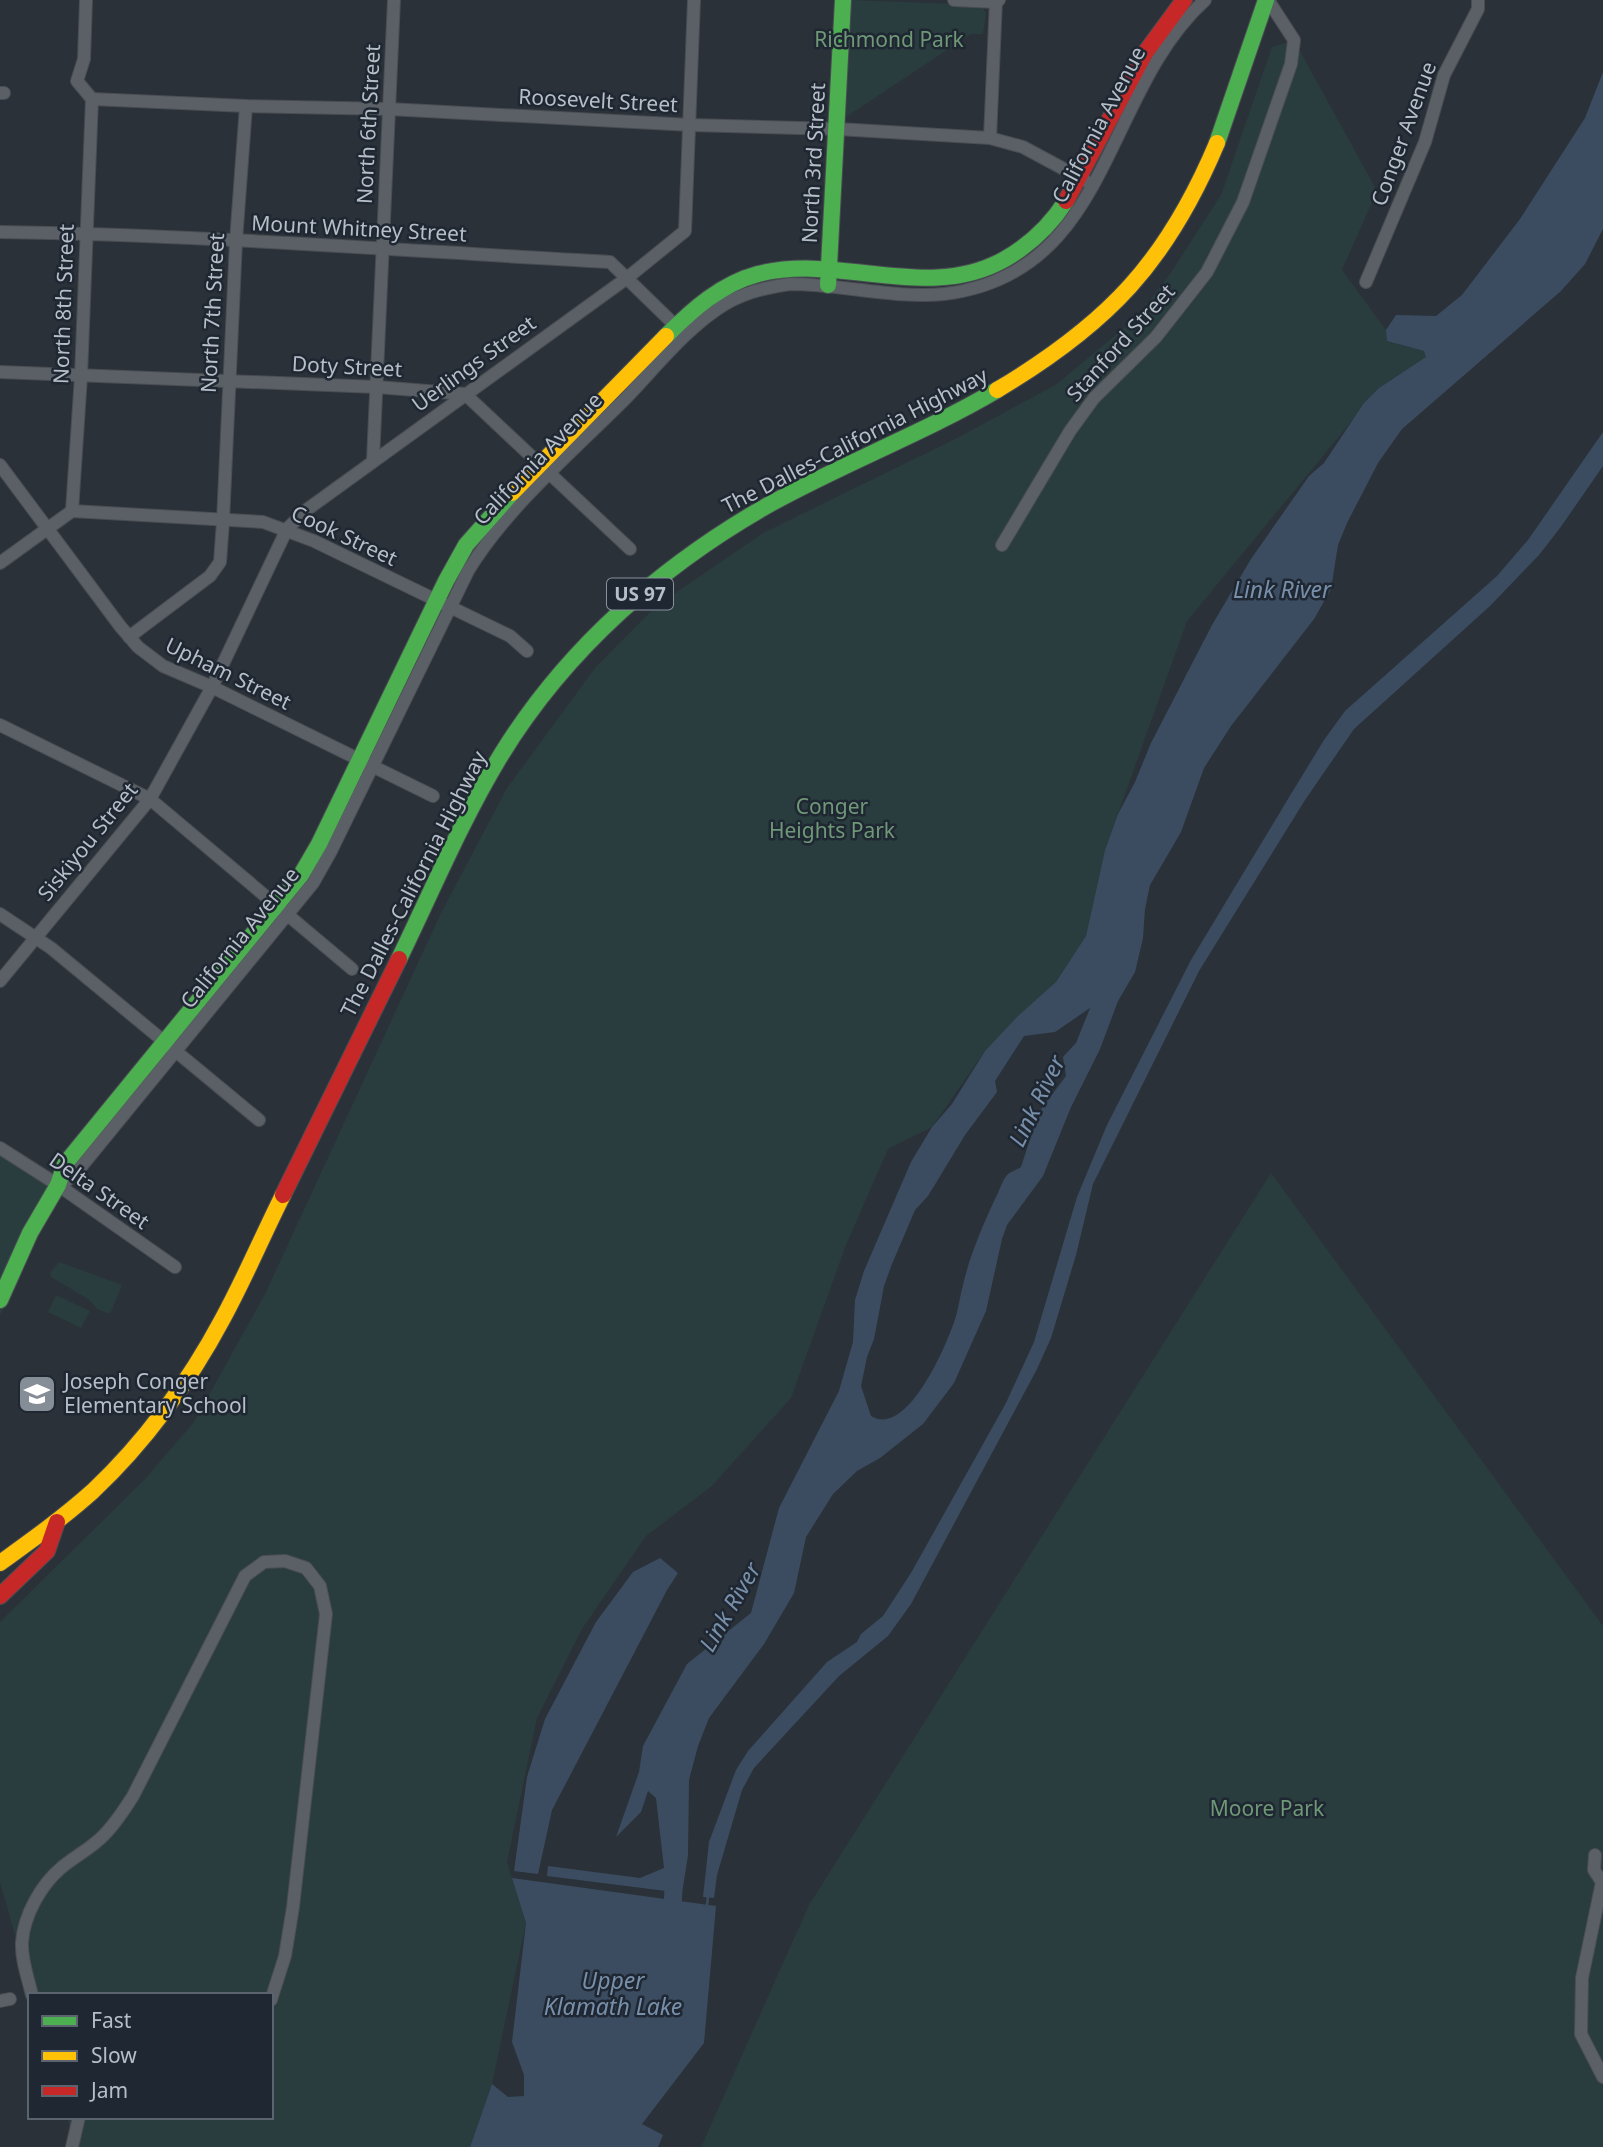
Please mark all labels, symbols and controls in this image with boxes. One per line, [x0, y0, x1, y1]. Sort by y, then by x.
park label: Richmond Park [814, 25, 965, 53]
street label: California Avenue [1045, 41, 1151, 208]
street label: North 6th Street [350, 43, 386, 205]
street label: Conger Avenue [1364, 58, 1442, 210]
street label: Roosevelt Street [518, 82, 679, 118]
street label: North 3rd Street [795, 82, 831, 244]
street label: Mount Whitney Street [251, 208, 468, 248]
street label: North 8th Street [46, 223, 80, 384]
street label: North 7th Street [194, 232, 230, 394]
street label: Stanford Street [1060, 277, 1181, 407]
street label: Uerlings Street [406, 308, 541, 418]
street label: Doty Street [291, 349, 403, 383]
street label: The Dalles-California Highway [717, 361, 992, 519]
street label: California Avenue [467, 386, 608, 531]
street label: Cook Street [287, 498, 402, 572]
water label: Link River [1233, 573, 1332, 605]
road number: US 97 [607, 579, 673, 610]
street label: Upham Street [161, 631, 296, 716]
street label: The Dalles-California Highway [334, 746, 493, 1021]
street label: Siskiyou Street [31, 776, 144, 906]
park label: Conger Heights Park [769, 792, 896, 844]
street label: California Avenue [174, 861, 305, 1014]
water label: Link River [1000, 1049, 1072, 1152]
street label: Delta Street [44, 1145, 155, 1235]
place label: Joseph Conger Elementary School [62, 1367, 247, 1419]
school or university icon: Joseph Conger Elementary School [16, 1373, 58, 1415]
water label: Link River [691, 1555, 768, 1657]
park label: Moore Park [1210, 1794, 1325, 1822]
water label: Upper Klamath Lake [544, 1964, 682, 2022]
legend [28, 1993, 273, 2119]
text: Fast [91, 2006, 132, 2034]
text: Slow [91, 2041, 137, 2069]
text: Jam [89, 2076, 128, 2104]

